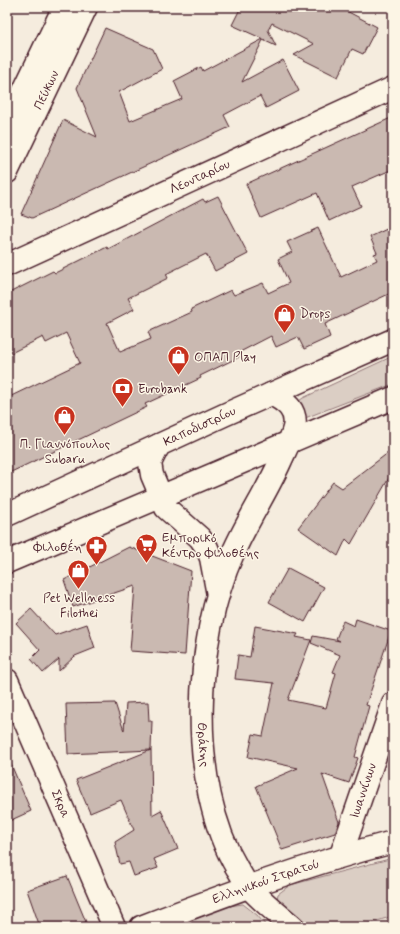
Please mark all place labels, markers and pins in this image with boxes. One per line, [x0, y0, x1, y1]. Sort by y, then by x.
shop icon: Drops [272, 301, 298, 334]
place label: Drops [300, 306, 331, 323]
shop icon: ΟΠΑΠ Play [166, 344, 192, 377]
place label: ΟΠΑΠ Play [194, 349, 256, 366]
bank icon: Eurobank [109, 376, 135, 409]
place label: Eurobank [138, 381, 188, 398]
shop icon: Π. Γιαννόπουλος Subaru [52, 403, 78, 436]
place label: Π. Γιαννόπουλος Subaru [20, 436, 111, 468]
place label: Εμπορικό Κέντρο Φιλοθέης [162, 530, 259, 562]
supermarket icon: Εμπορικό Κέντρο Φιλοθέης [134, 532, 160, 565]
pharmacy icon: Φιλοθέη [84, 534, 110, 567]
place label: Φιλοθέη [32, 539, 82, 556]
shop icon: Pet Wellness Filothei [66, 557, 92, 590]
place label: Pet Wellness Filothei [43, 590, 115, 622]

